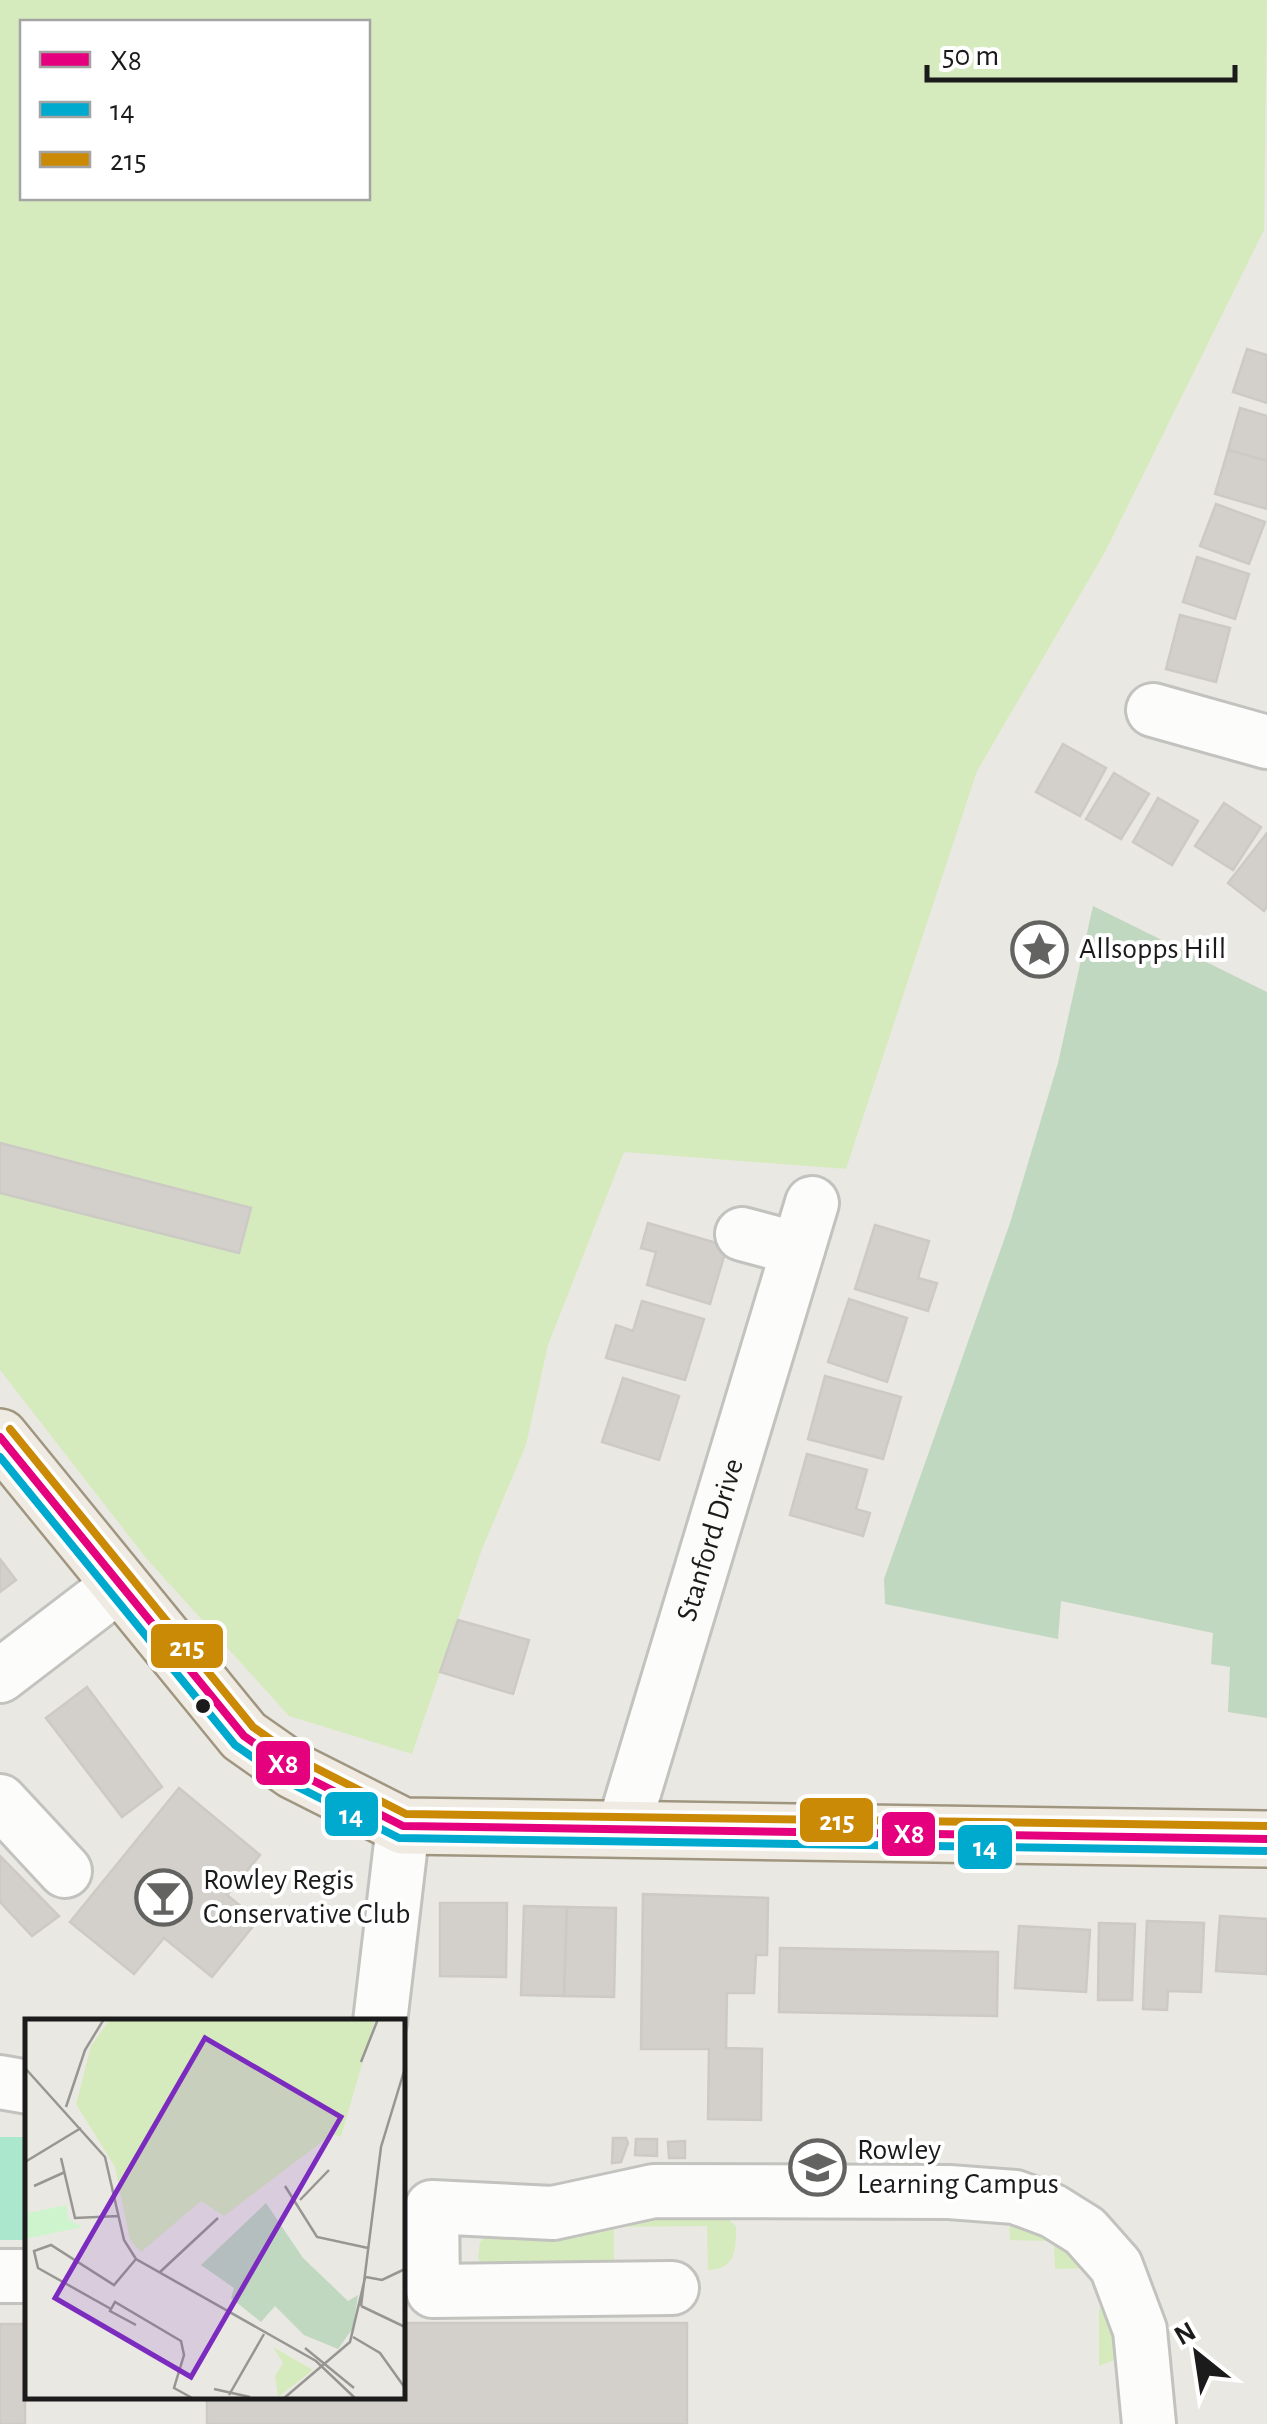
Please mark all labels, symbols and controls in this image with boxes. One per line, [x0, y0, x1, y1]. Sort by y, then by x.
legend [20, 20, 370, 200]
scale bar [927, 20, 1234, 82]
text: 50 m [942, 41, 999, 71]
text: X8 [110, 46, 142, 76]
text: 14 [110, 96, 135, 126]
text: 215 [110, 146, 147, 176]
place icon: Allsopps Hill [1010, 919, 1070, 979]
place label: Allsopps Hill [1079, 934, 1226, 964]
street label: Stanford Drive [672, 1455, 749, 1625]
line badge: 215 [149, 1622, 225, 1670]
text: 215 [169, 1634, 205, 1662]
unlabelled marker [193, 1696, 213, 1716]
line badge: X8 [254, 1739, 312, 1787]
text: X8 [267, 1751, 299, 1779]
line badge: 14 [323, 1790, 380, 1838]
line badge: 215 [798, 1796, 875, 1844]
text: 14 [339, 1802, 363, 1830]
text: 215 [819, 1808, 855, 1836]
line badge: X8 [880, 1810, 937, 1858]
text: X8 [893, 1821, 925, 1849]
line badge: 14 [956, 1823, 1014, 1871]
text: 14 [973, 1834, 997, 1862]
place label: Rowley Regis Conservative Club [203, 1865, 411, 1929]
bar icon: Rowley Regis Conservative Club [134, 1867, 194, 1927]
inset map [25, 2019, 405, 2399]
place label: Rowley Learning Campus [857, 2135, 1059, 2199]
school or university icon: Rowley Learning Campus [788, 2137, 848, 2197]
north arrow [1147, 2304, 1247, 2404]
text: N [1170, 2317, 1201, 2351]

